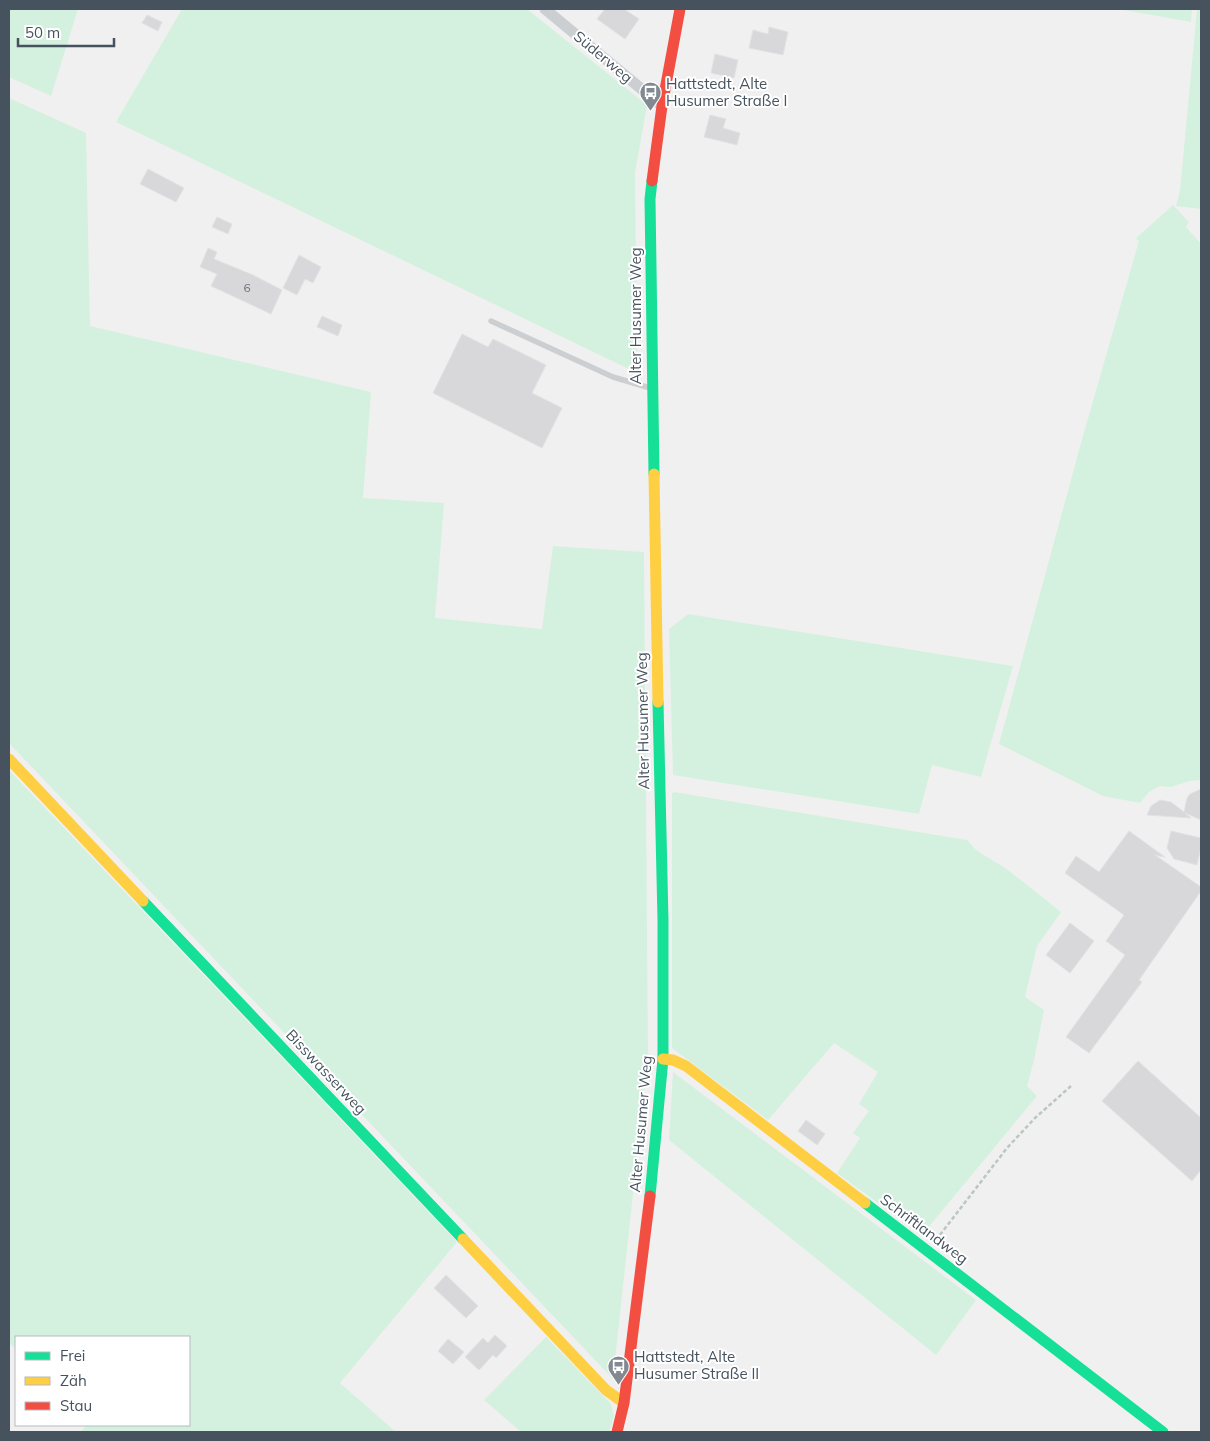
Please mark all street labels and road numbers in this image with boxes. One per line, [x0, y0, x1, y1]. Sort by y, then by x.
street label: Süderweg [570, 26, 637, 87]
street label: Alter Husumer Weg [626, 247, 645, 385]
street label: Alter Husumer Weg [632, 652, 653, 790]
street label: Bisswasserweg [282, 1025, 371, 1118]
street label: Alter Husumer Weg [625, 1055, 656, 1193]
street label: Schriftlandweg [877, 1189, 972, 1268]

